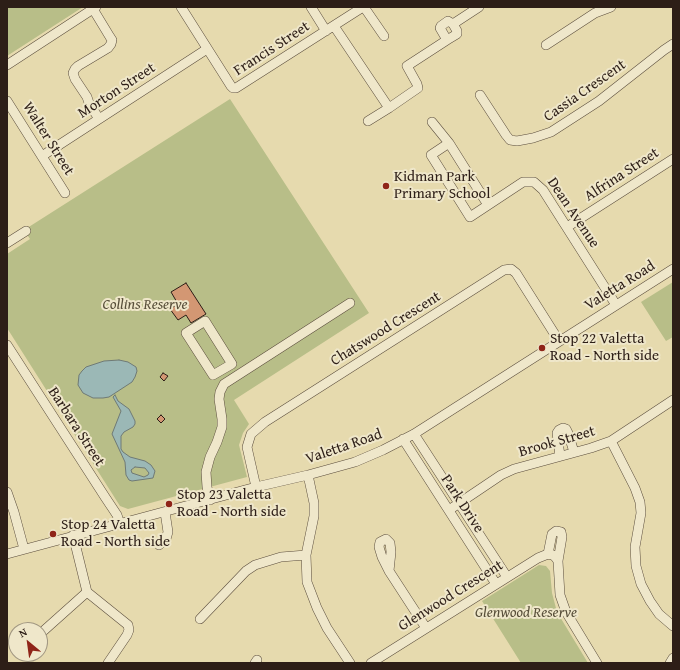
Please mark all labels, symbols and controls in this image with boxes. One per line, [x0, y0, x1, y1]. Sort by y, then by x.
street label: Francis Street [231, 18, 313, 80]
street label: Cassia Crescent [540, 56, 630, 126]
street label: Morton Street [75, 59, 159, 123]
street label: Walter Street [18, 99, 78, 179]
street label: Alfrina Street [581, 144, 663, 206]
place label: Kidman Park Primary School [394, 168, 490, 203]
street label: Dean Avenue [543, 174, 603, 252]
marker: Kidman Park Primary School [381, 181, 391, 191]
street label: Valetta Road [581, 257, 659, 315]
street label: Chatswood Crescent [328, 288, 444, 370]
park label: Collins Reserve [103, 296, 187, 314]
place label: Stop 22 Valetta Road - North side [550, 330, 659, 365]
marker: Stop 22 Valetta Road - North side [537, 343, 547, 353]
street label: Barbara Street [44, 384, 108, 470]
street label: Brook Street [517, 423, 597, 461]
street label: Valetta Road [303, 426, 385, 468]
street label: Park Drive [437, 471, 487, 537]
place label: Stop 23 Valetta Road - North side [177, 486, 286, 521]
marker: Stop 23 Valetta Road - North side [164, 499, 174, 509]
place label: Stop 24 Valetta Road - North side [61, 516, 170, 551]
marker: Stop 24 Valetta Road - North side [48, 529, 58, 539]
street label: Glenwood Crescent [395, 557, 507, 635]
park label: Glenwood Reserve [475, 604, 577, 622]
north arrow [8, 622, 48, 662]
text: N [16, 624, 30, 641]

